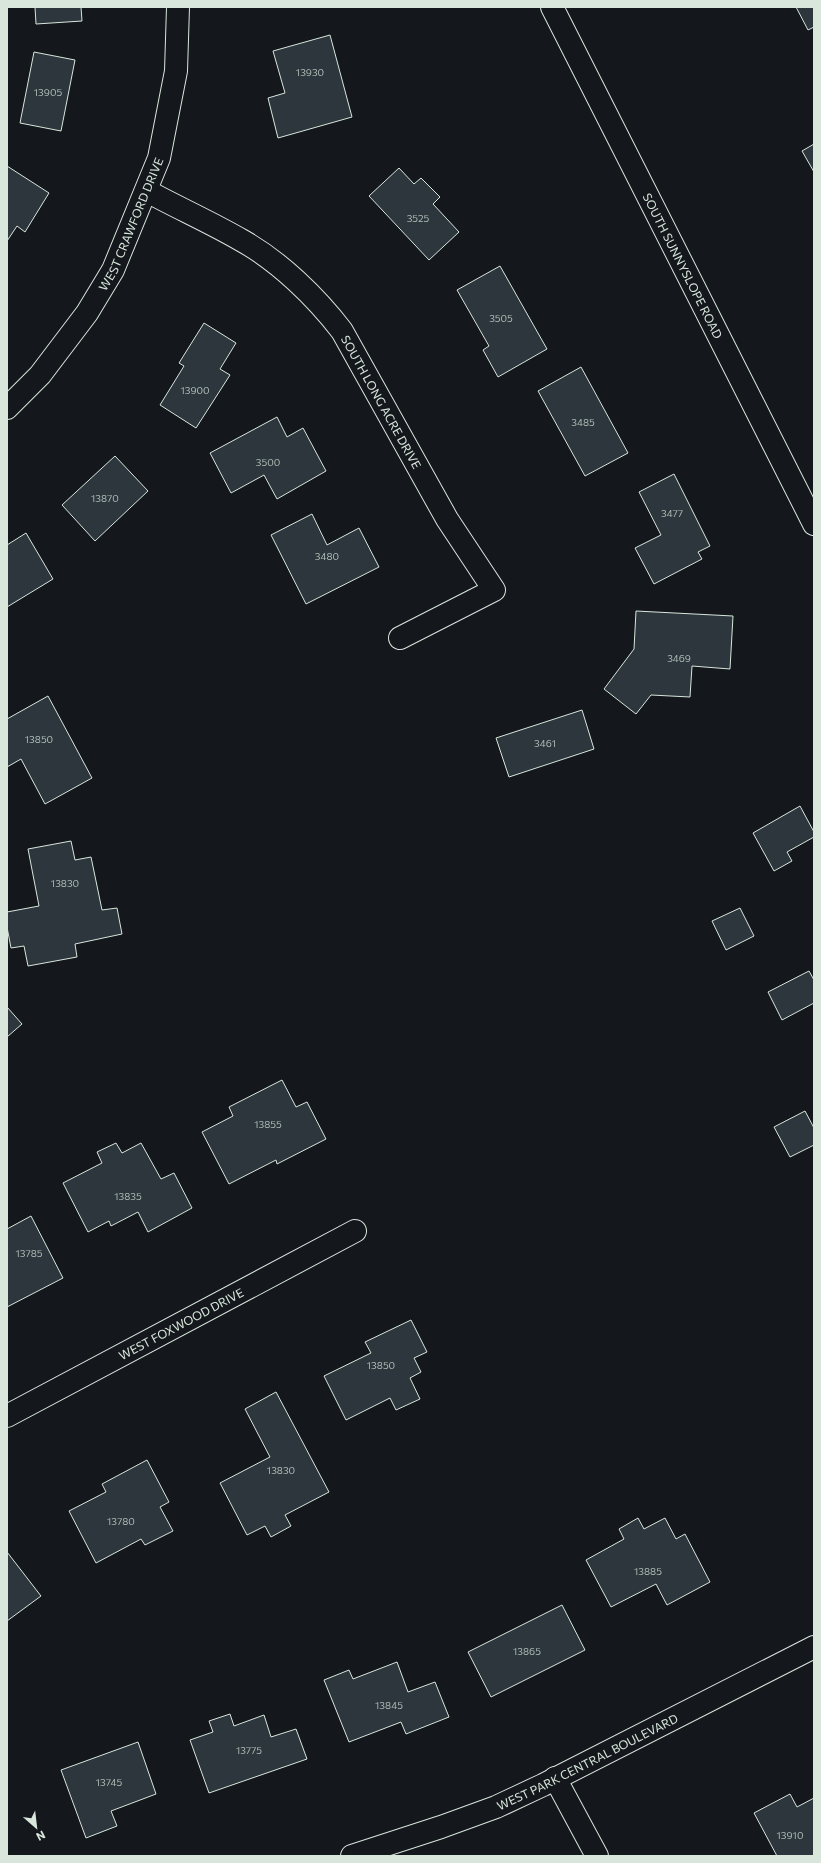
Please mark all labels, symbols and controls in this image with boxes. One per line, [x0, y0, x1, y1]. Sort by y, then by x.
house number: 13930 [296, 66, 324, 78]
house number: 13905 [34, 86, 62, 98]
street label: WEST CRAWFORD DRIVE [95, 155, 166, 293]
street label: SOUTH SUNNYSLOPE ROAD [640, 191, 726, 341]
house number: 3525 [407, 212, 430, 224]
house number: 3505 [489, 312, 513, 324]
street label: SOUTH LONG ACRE DRIVE [339, 333, 424, 471]
house number: 13900 [180, 384, 210, 396]
house number: 3485 [571, 416, 595, 428]
house number: 3500 [256, 456, 280, 468]
house number: 13870 [91, 492, 119, 504]
house number: 3477 [661, 507, 683, 519]
house number: 3480 [315, 550, 339, 562]
house number: 3469 [667, 652, 691, 664]
house number: 13850 [25, 733, 53, 745]
house number: 3461 [534, 737, 556, 749]
house number: 13830 [51, 877, 79, 889]
house number: 13855 [254, 1118, 282, 1130]
house number: 13835 [114, 1190, 142, 1202]
house number: 13785 [15, 1247, 43, 1259]
street label: WEST FOXWOOD DRIVE [116, 1285, 246, 1362]
house number: 13850 [367, 1359, 395, 1371]
house number: 13830 [267, 1464, 295, 1476]
house number: 13780 [107, 1515, 135, 1527]
house number: 13885 [634, 1565, 662, 1577]
house number: 13865 [513, 1645, 541, 1657]
house number: 13845 [375, 1699, 403, 1711]
street label: WEST PARK CENTRAL BOULEVARD [495, 1711, 680, 1813]
house number: 13775 [236, 1744, 262, 1756]
house number: 13745 [96, 1776, 122, 1788]
north arrow [16, 1807, 56, 1847]
text: N [34, 1829, 48, 1844]
house number: 13910 [777, 1829, 803, 1841]

